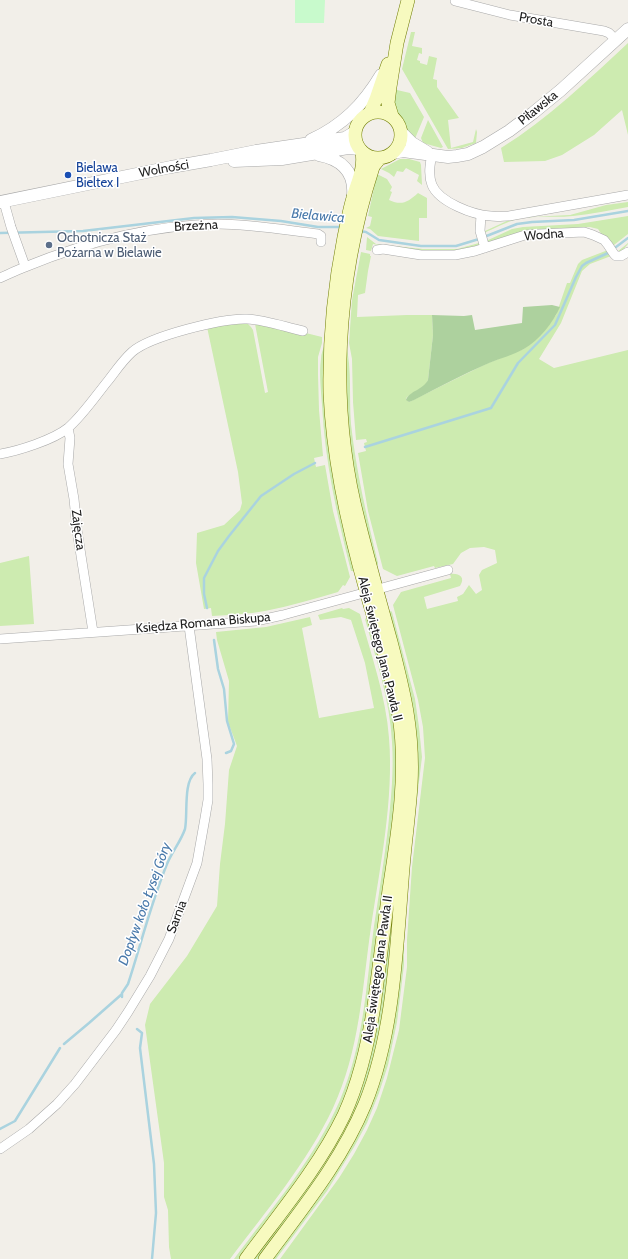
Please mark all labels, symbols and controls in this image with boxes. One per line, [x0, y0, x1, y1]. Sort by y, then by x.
street label: Prosta [518, 9, 554, 31]
street label: Piławska [515, 87, 561, 129]
street label: Wolności [138, 157, 190, 181]
place label: Bielawa Bieltex I [76, 160, 119, 191]
marker: Bielawa Bieltex I [63, 170, 73, 180]
water label: Bielawica [291, 205, 345, 227]
street label: Brzeżna [174, 217, 218, 235]
street label: Wodna [524, 226, 564, 244]
place label: Ochotnicza Staż Pożarna w Bielawie [57, 230, 162, 261]
marker: Ochotnicza Staż Pożarna w Bielawie [44, 240, 54, 250]
street label: Zajęcza [68, 509, 88, 551]
street label: Aleja świętego Jana Pawła II [354, 575, 406, 723]
street label: Księdza Romana Biskupa [135, 609, 271, 637]
water label: Dopływ koło Łysej Góry [115, 840, 175, 968]
street label: Aleja świętego Jana Pawła II [360, 894, 396, 1044]
street label: Sarnia [164, 898, 190, 936]

